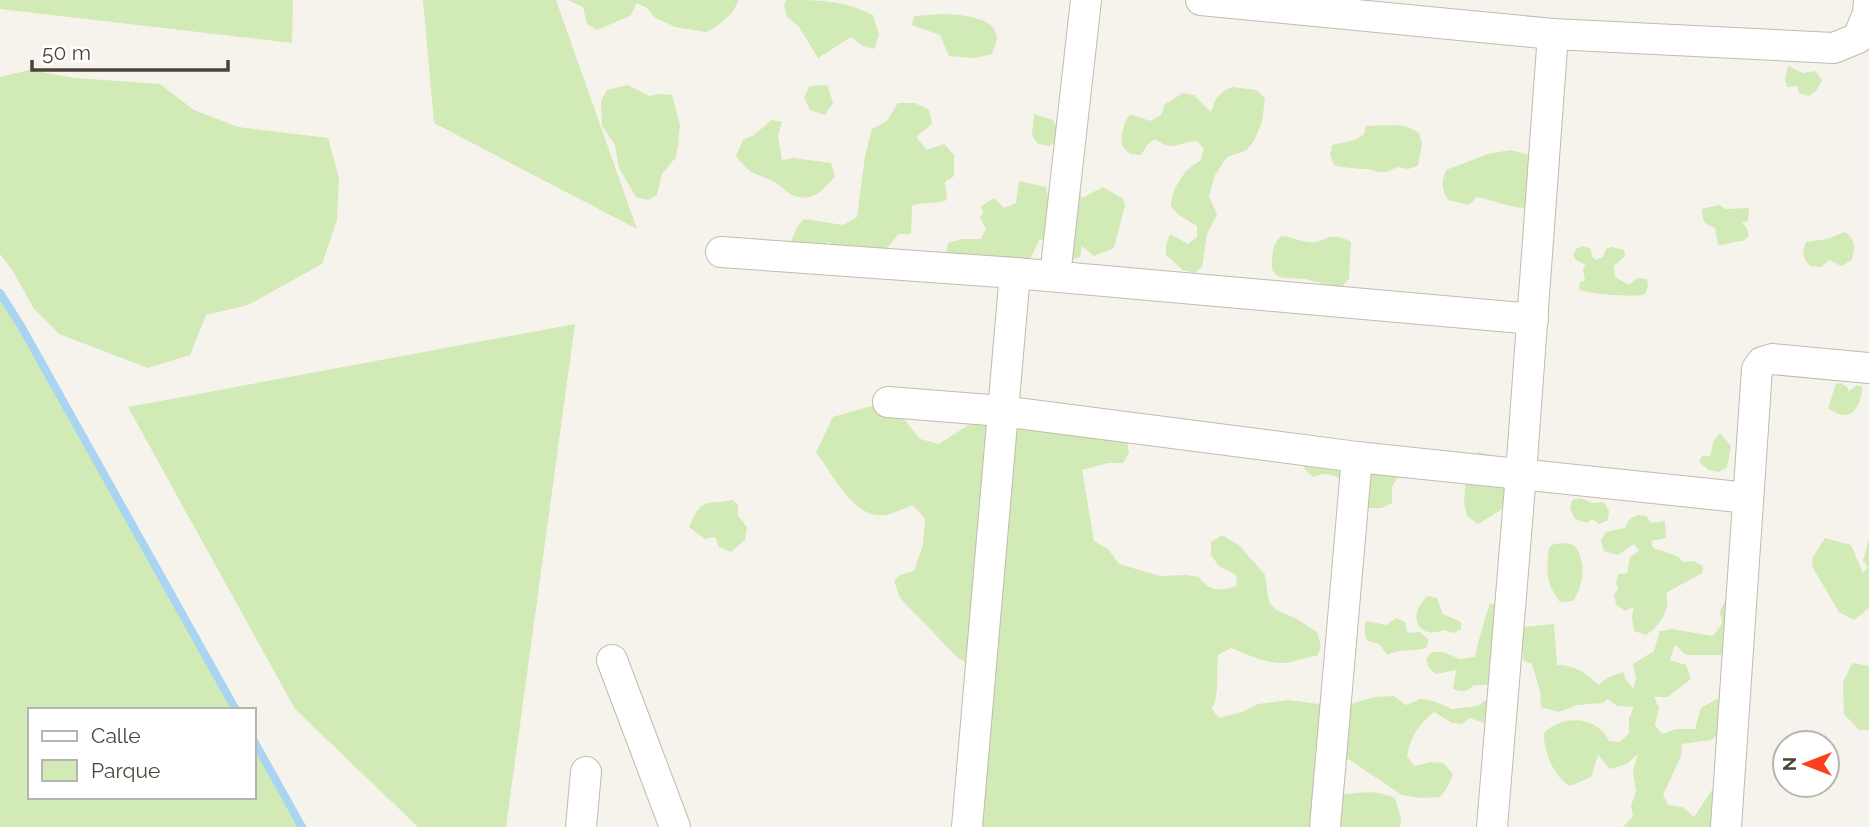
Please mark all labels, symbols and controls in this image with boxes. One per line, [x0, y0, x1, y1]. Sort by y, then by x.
scale bar [32, 28, 228, 72]
text: 50 m [42, 40, 91, 65]
legend [28, 708, 256, 799]
text: Calle [91, 723, 141, 748]
north arrow [1771, 729, 1841, 799]
text: N [1778, 757, 1800, 771]
text: Parque [91, 758, 160, 783]

